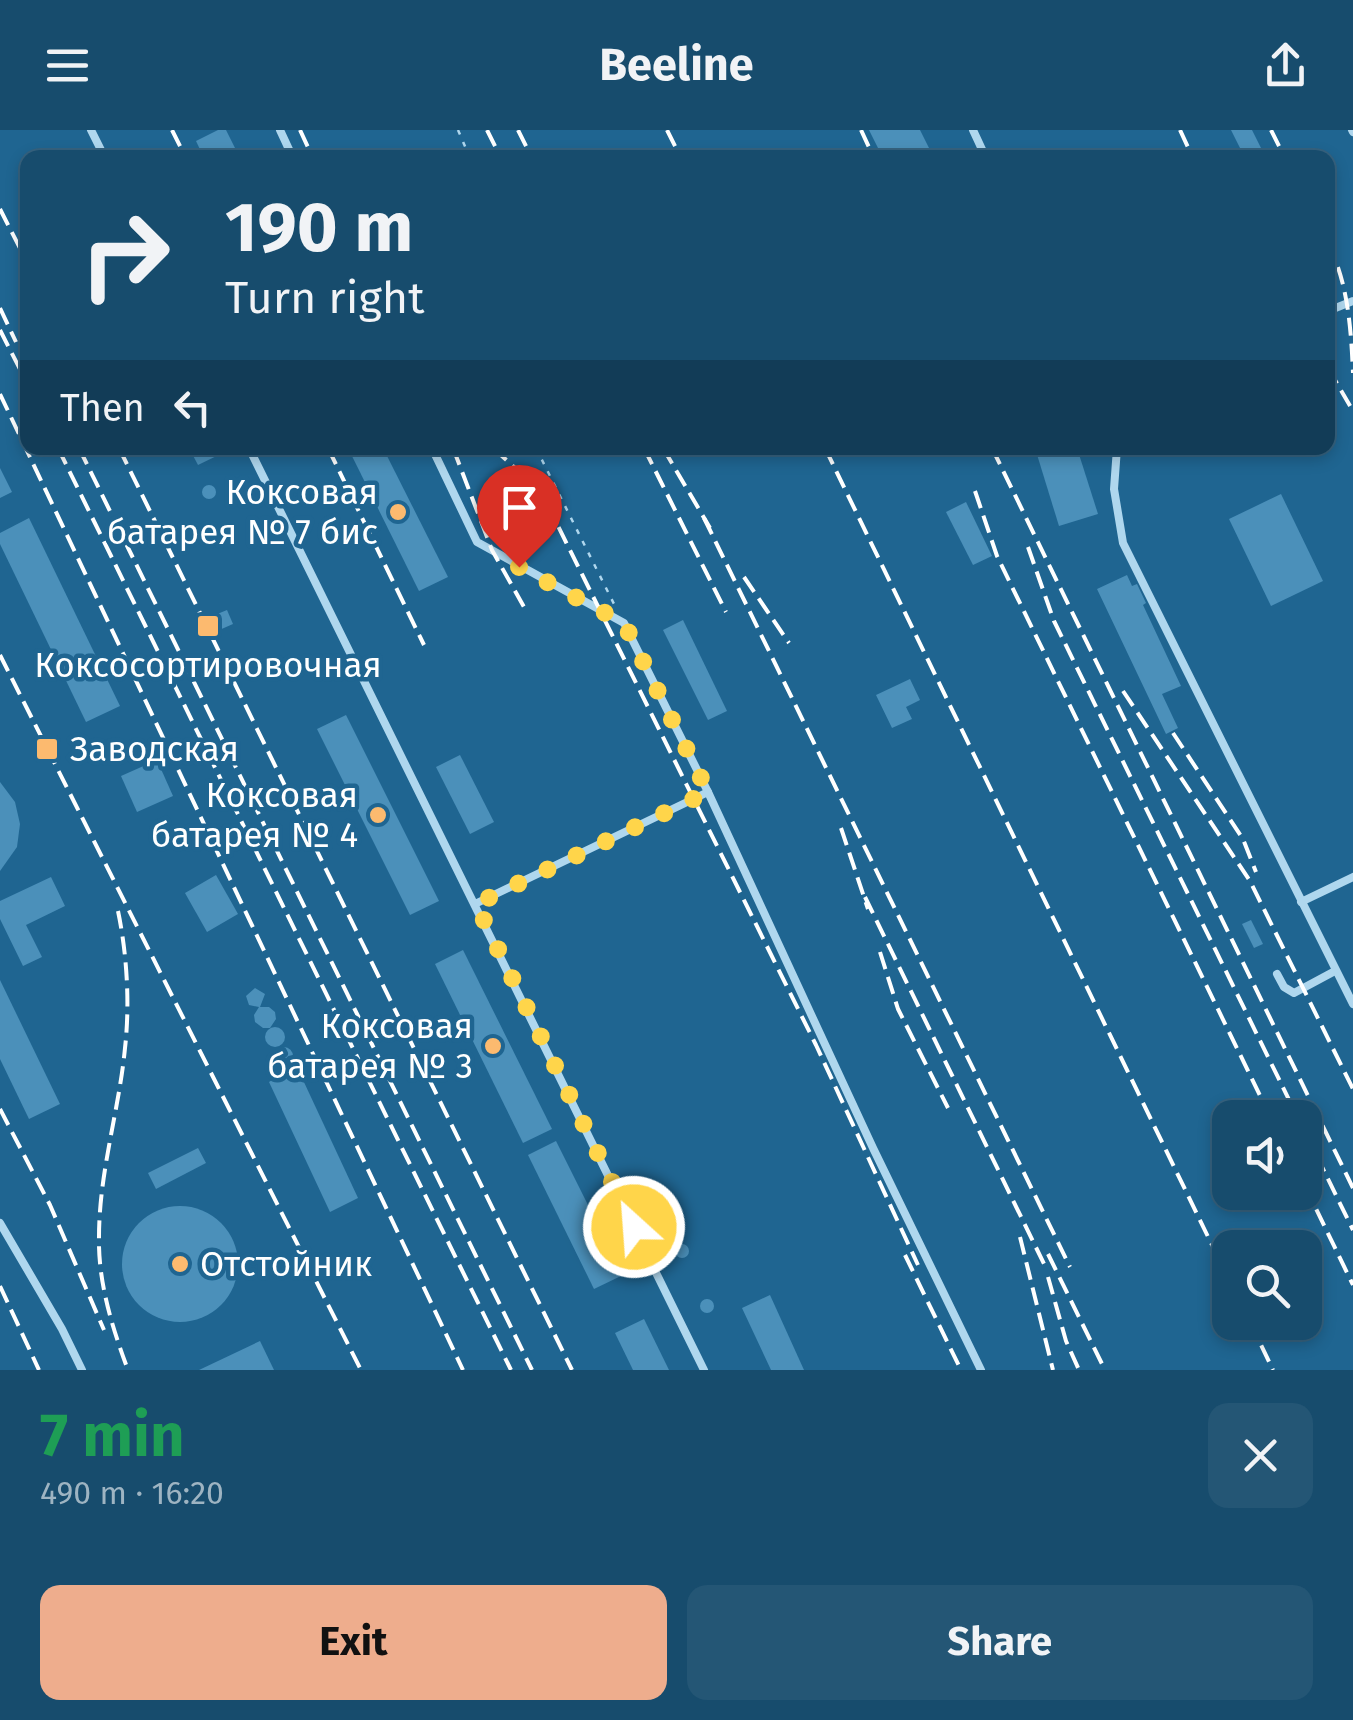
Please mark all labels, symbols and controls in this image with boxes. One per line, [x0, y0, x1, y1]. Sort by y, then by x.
icon: menu [40, 38, 95, 93]
text: Beeline [599, 38, 754, 92]
icon: share [1258, 38, 1313, 93]
text: 190 m [225, 186, 413, 270]
icon: right [60, 190, 190, 320]
text: Turn right [225, 271, 424, 325]
icon: left [165, 380, 220, 435]
text: Then [60, 385, 145, 431]
pin [477, 465, 562, 568]
place label: Коксовая батарея № 7 бис [107, 471, 378, 553]
icon: arrive [492, 480, 547, 535]
marker: Коксовая батарея № 7 бис [387, 501, 409, 523]
marker: Коксосортировочная [195, 613, 221, 639]
place label: Коксосортировочная [34, 644, 382, 686]
place label: Заводская [70, 728, 239, 770]
marker: Заводская [34, 736, 60, 762]
place label: Коксовая батарея № 4 [151, 774, 358, 856]
marker: Коксовая батарея № 4 [367, 804, 389, 826]
place label: Коксовая батарея № 3 [267, 1005, 473, 1087]
marker: Коксовая батарея № 3 [482, 1035, 504, 1057]
map controls [1212, 1100, 1322, 1340]
button: sound [1212, 1100, 1322, 1210]
position arrow [582, 1175, 686, 1279]
button: search [1212, 1230, 1322, 1340]
place label: Отстойник [200, 1243, 372, 1285]
marker: Отстойник [169, 1253, 191, 1275]
text: 7 min [40, 1400, 185, 1472]
button: close [1208, 1403, 1313, 1508]
text: 490 m · 16:20 [40, 1474, 224, 1512]
button: Exit [40, 1585, 667, 1700]
button: Share [687, 1585, 1313, 1700]

